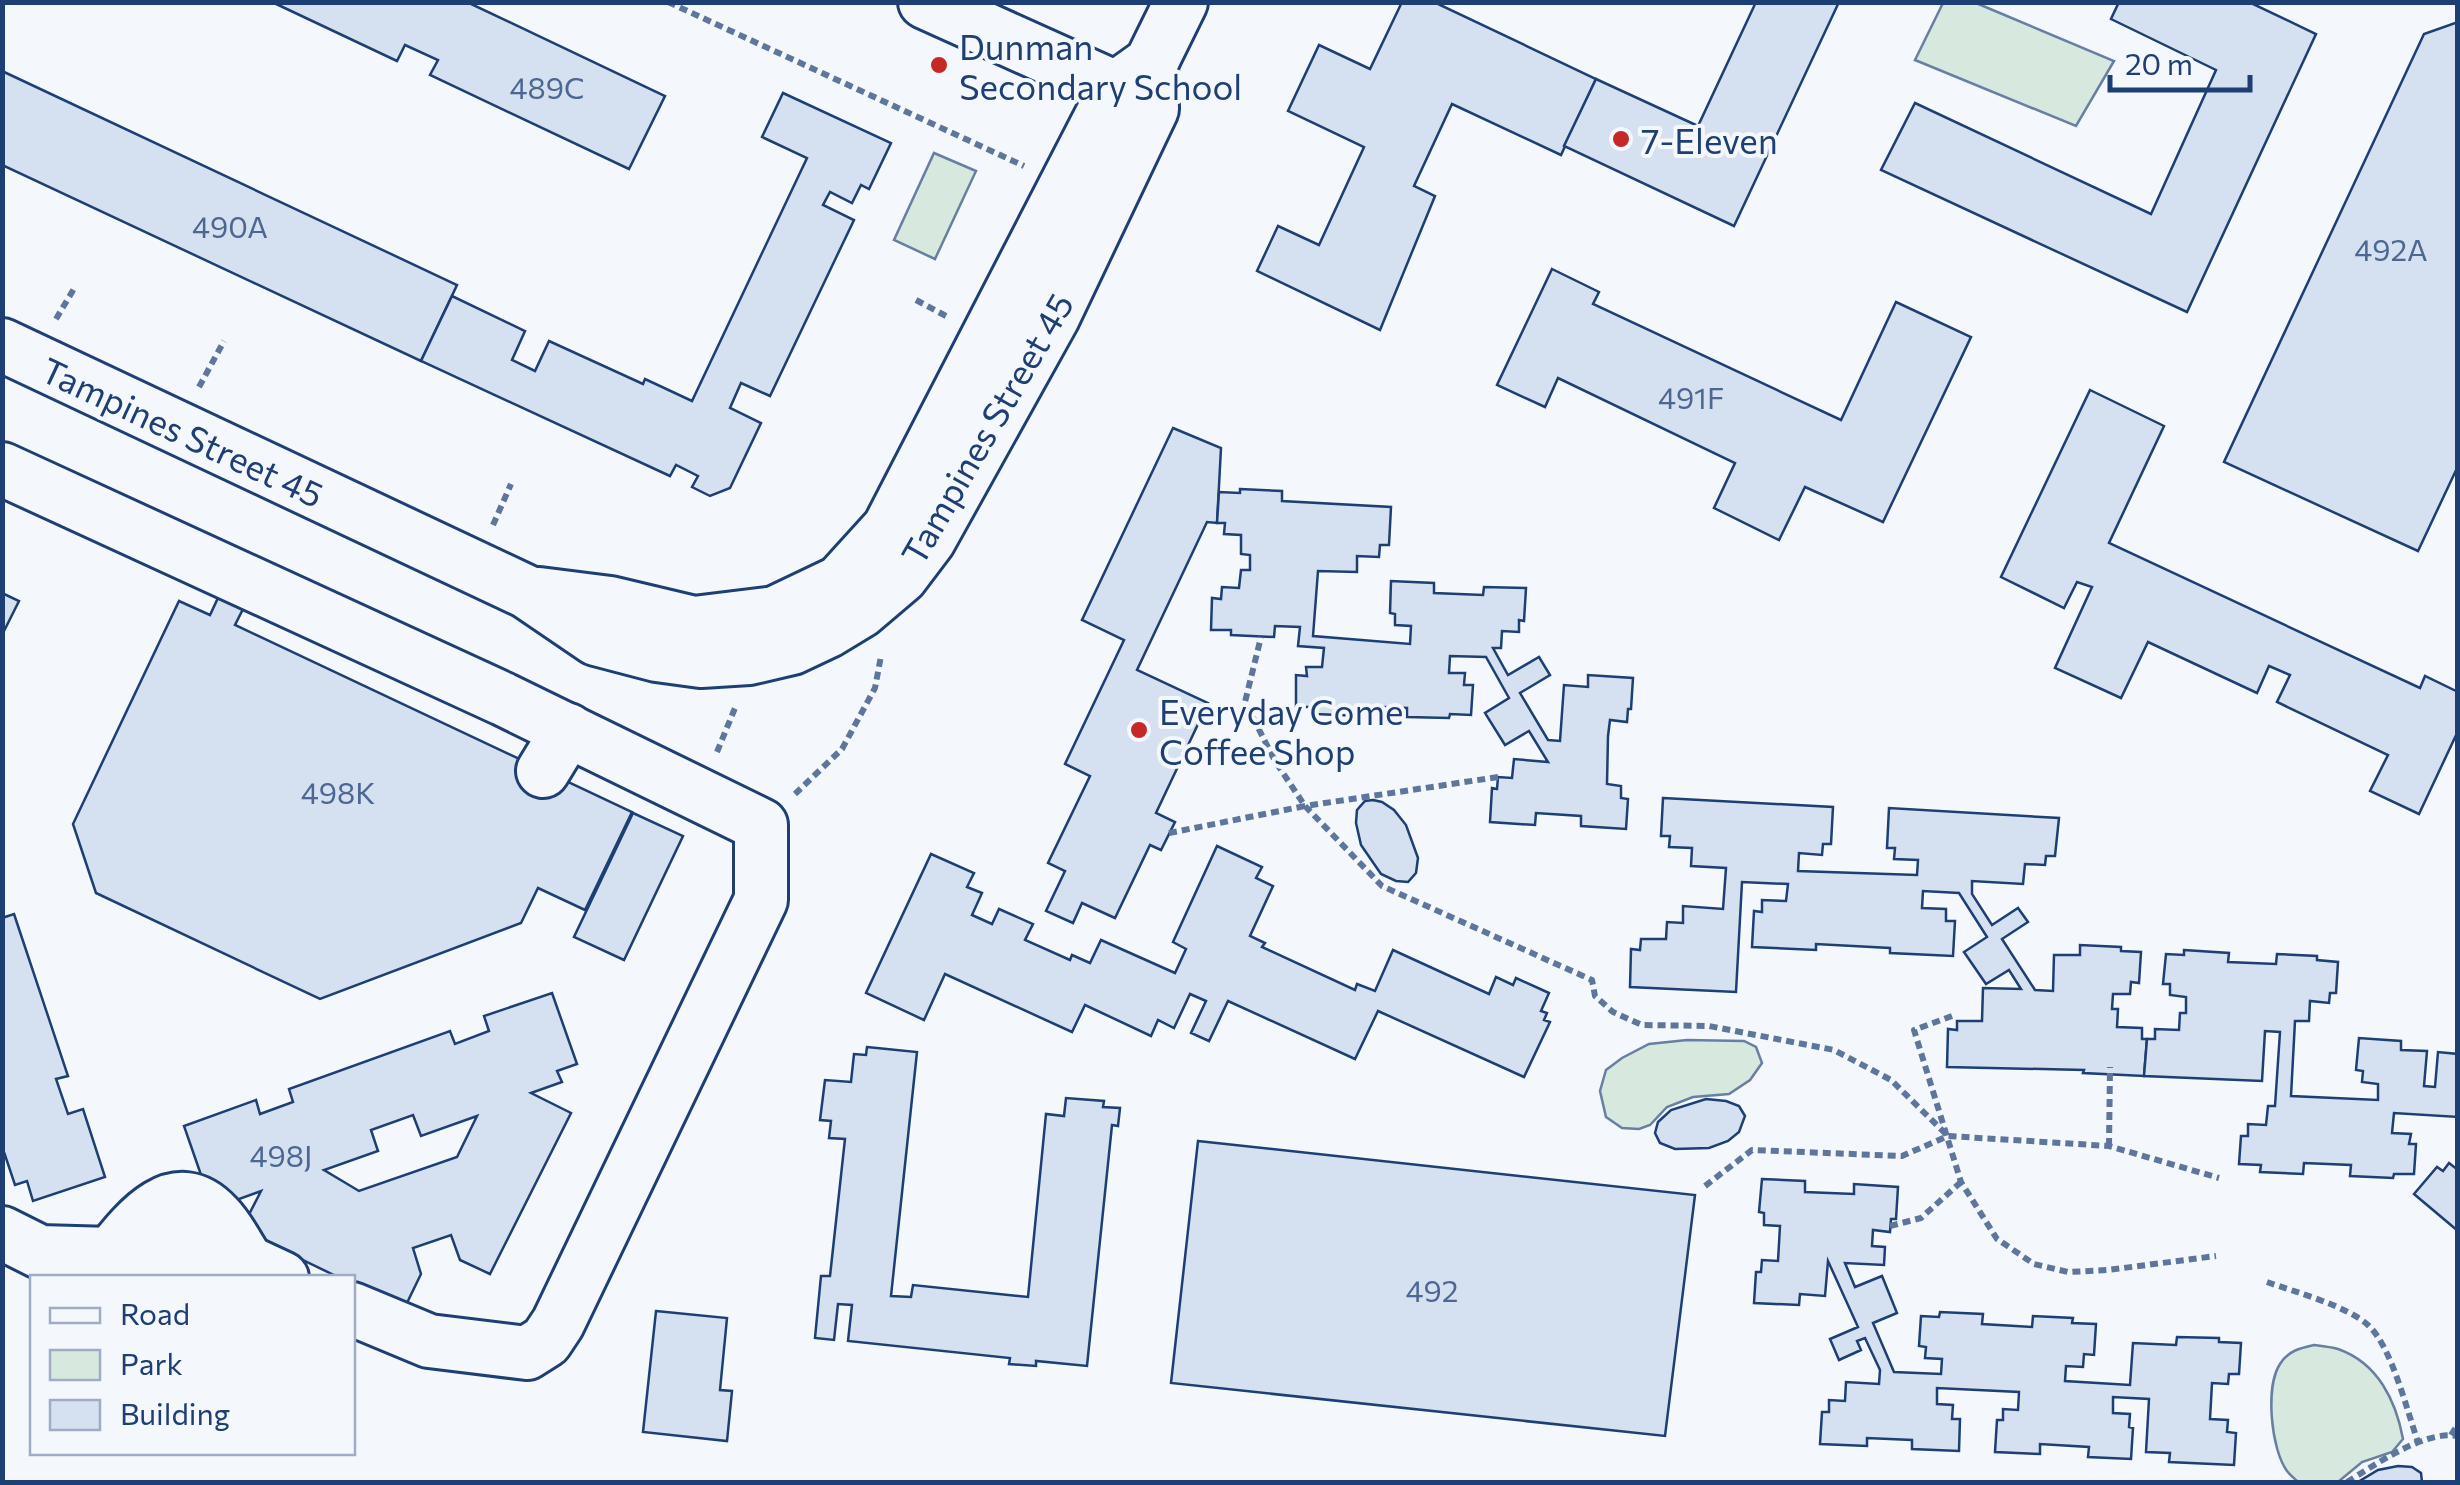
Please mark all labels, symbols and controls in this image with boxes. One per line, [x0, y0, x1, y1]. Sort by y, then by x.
place label: Dunman Secondary School [959, 24, 1242, 107]
scale bar [2110, 30, 2250, 92]
text: 20 m [2125, 44, 2193, 81]
marker: Dunman Secondary School [928, 54, 950, 76]
house number: 489C [510, 68, 584, 105]
place label: 7-Eleven [1641, 118, 1778, 161]
marker: 7-Eleven [1610, 128, 1632, 150]
house number: 490A [192, 207, 268, 244]
house number: 492A [2354, 230, 2428, 267]
street label: Tampines Street 45 [891, 285, 1081, 571]
street label: Tampines Street 45 [35, 347, 331, 515]
house number: 491F [1658, 378, 1724, 415]
place label: Everyday Come Coffee Shop [1159, 689, 1404, 772]
marker: Everyday Come Coffee Shop [1128, 719, 1150, 741]
house number: 498K [301, 773, 375, 810]
house number: 498J [249, 1136, 313, 1173]
house number: 492 [1406, 1271, 1458, 1308]
legend [30, 1275, 355, 1455]
text: Road [120, 1294, 190, 1331]
text: Park [120, 1344, 183, 1381]
text: Building [120, 1394, 230, 1431]

